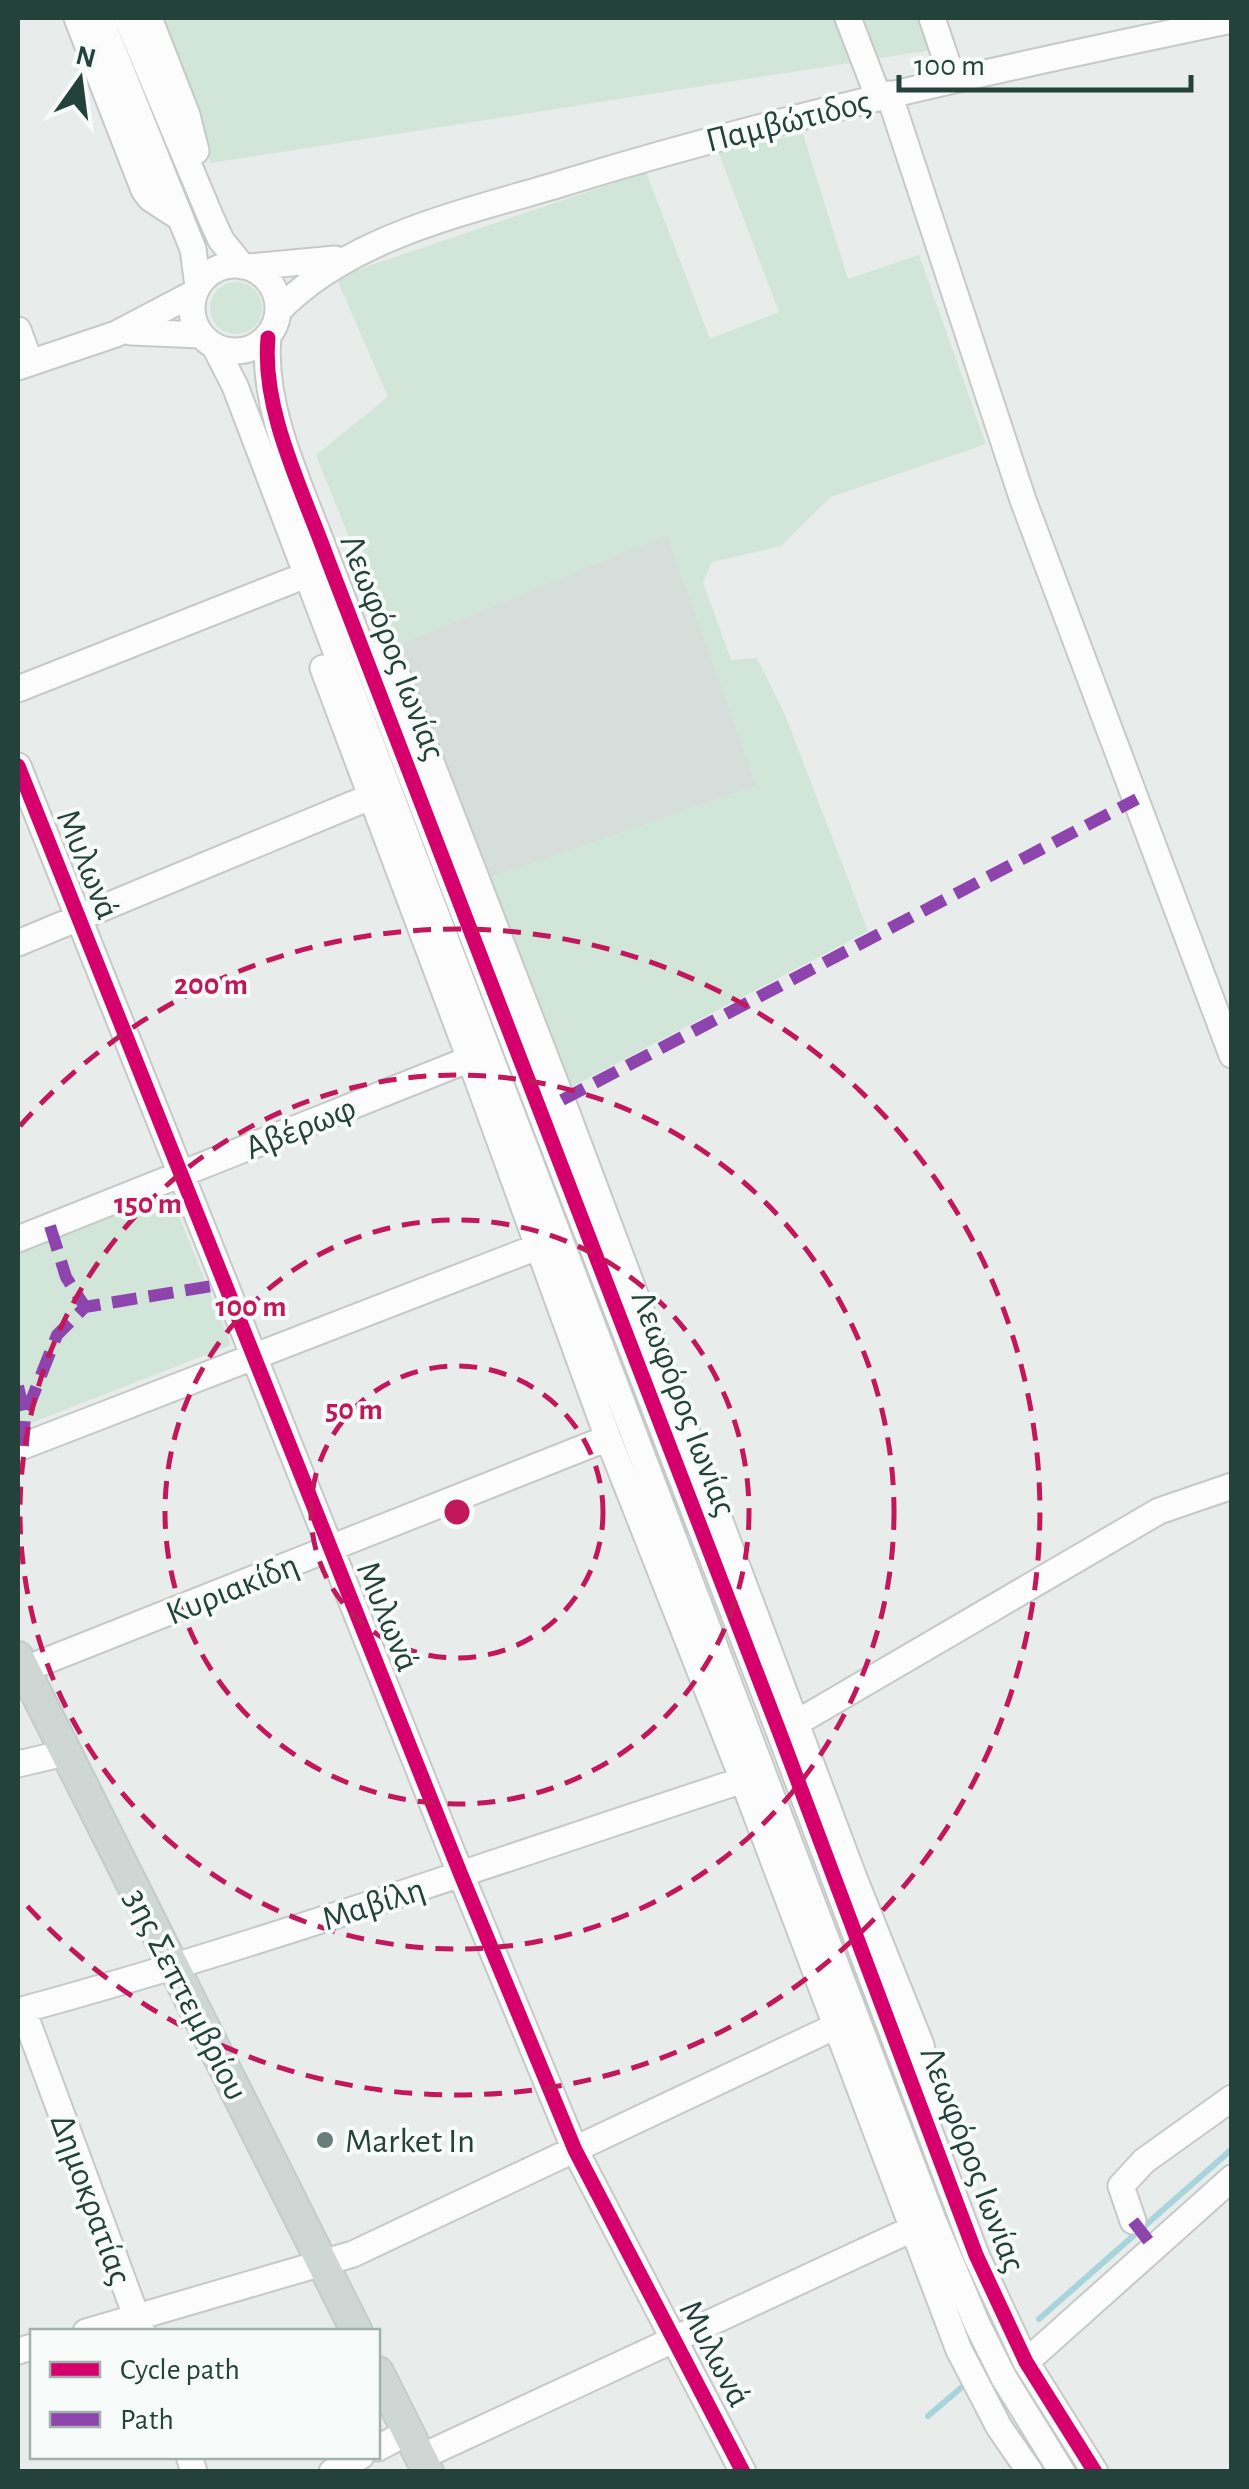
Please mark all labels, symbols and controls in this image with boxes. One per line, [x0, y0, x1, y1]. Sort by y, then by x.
north arrow [30, 30, 130, 130]
scale bar [899, 30, 1192, 92]
text: N [73, 42, 98, 74]
text: 100 m [914, 51, 985, 81]
street label: Παμβώτιδος [703, 84, 874, 159]
street label: Λεωφόρος Ιωνίας [334, 530, 452, 765]
street label: Μυλωνά [50, 805, 125, 924]
text: 200 m [174, 970, 248, 1000]
street label: Αβέρωφ [240, 1090, 361, 1166]
text: 150 m [114, 1189, 182, 1219]
street label: Λεωφόρος Ιωνίας [625, 1286, 743, 1521]
text: 100 m [216, 1292, 286, 1322]
text: 50 m [325, 1395, 383, 1425]
centre of rings [439, 1494, 475, 1530]
street label: Κυριακίδη [162, 1547, 304, 1632]
street label: Μυλωνά [350, 1557, 425, 1676]
street label: Μαβίλη [318, 1871, 429, 1937]
street label: 3ης Σεπτεμβρίου [117, 1883, 254, 2106]
street label: Λεωφόρος Ιωνίας [914, 2042, 1032, 2277]
street label: Δημοκρατίας [44, 2110, 138, 2289]
place label: Market In [345, 2124, 475, 2159]
marker: Market In [314, 2129, 336, 2151]
street label: Μυλωνά [672, 2295, 757, 2413]
legend [30, 2329, 380, 2459]
text: Cycle path [120, 2355, 240, 2385]
text: Path [120, 2405, 174, 2435]

